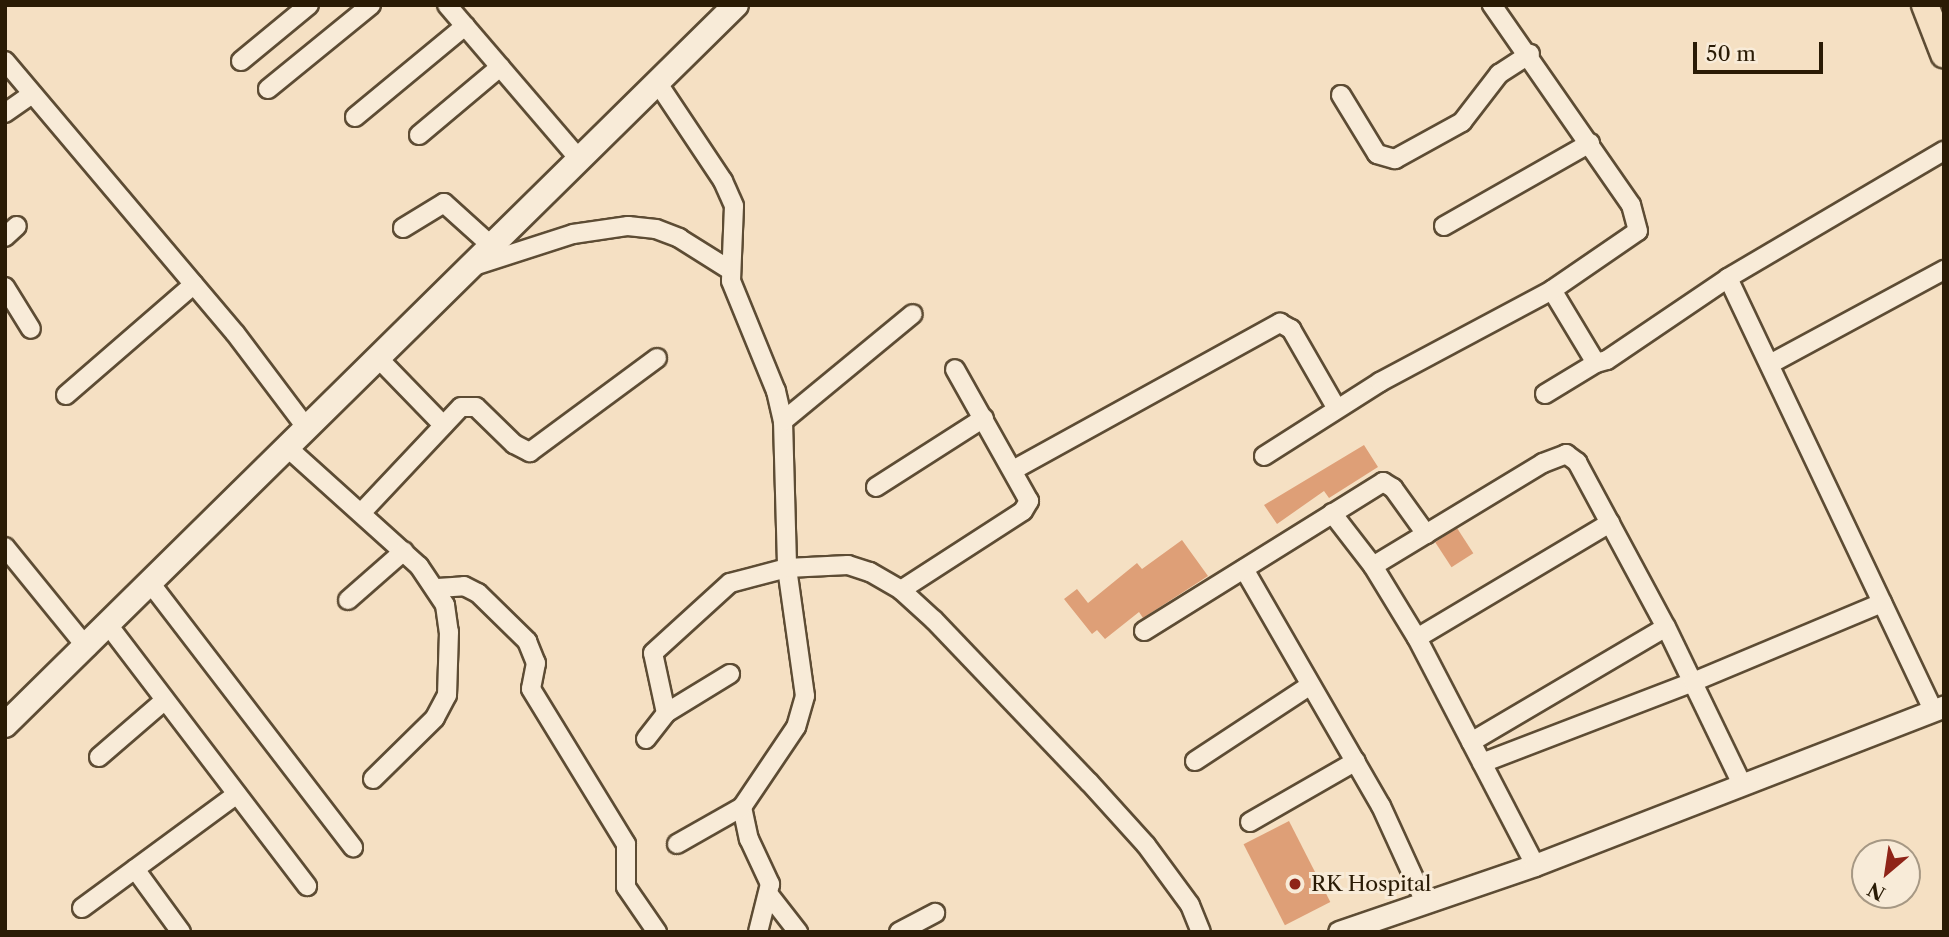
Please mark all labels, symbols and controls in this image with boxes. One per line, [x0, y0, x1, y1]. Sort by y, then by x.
scale bar [1697, 28, 1826, 72]
text: 50 m [1706, 41, 1756, 66]
north arrow [1851, 839, 1921, 909]
place label: RK Hospital [1311, 871, 1432, 897]
marker: RK Hospital [1285, 874, 1305, 894]
text: N [1864, 877, 1889, 905]

